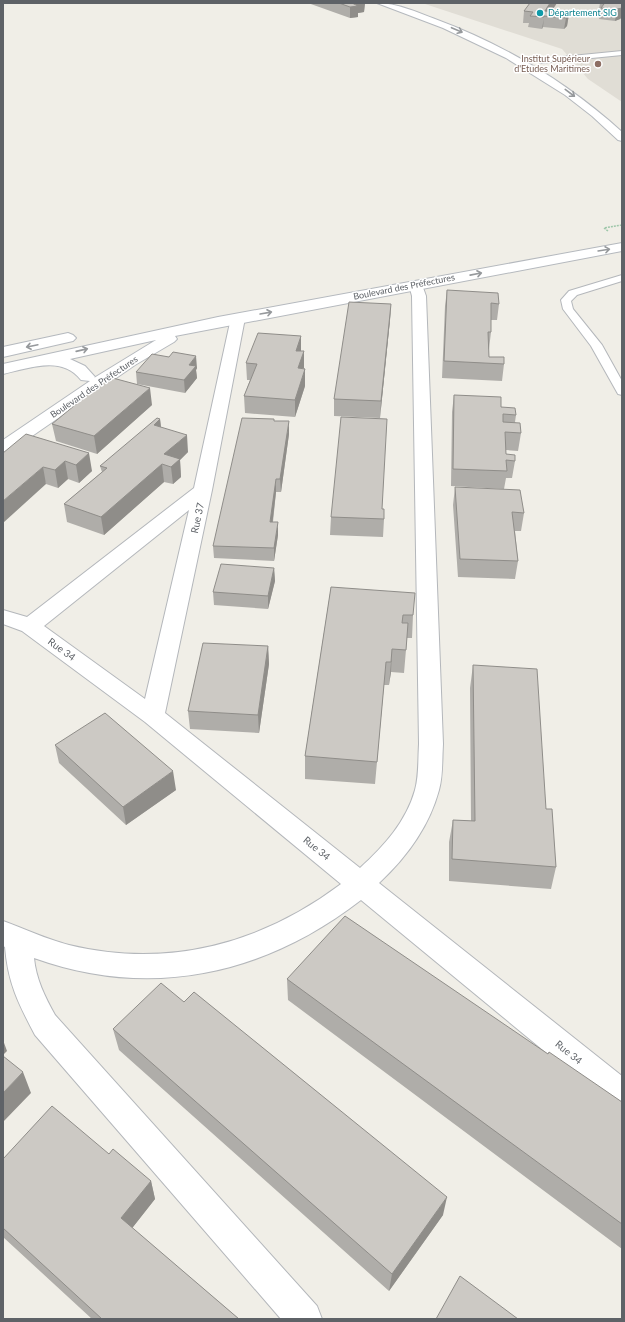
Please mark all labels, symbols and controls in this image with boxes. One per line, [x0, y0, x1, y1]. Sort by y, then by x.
place label: Département SIG [548, 7, 617, 18]
marker: Département SIG [535, 8, 545, 18]
one-way arrow [450, 27, 462, 35]
place label: Institut Supérieur d'Etudes Maritimes [514, 53, 591, 74]
marker: Institut Supérieur d'Etudes Maritimes [593, 59, 603, 69]
one-way arrow [565, 89, 576, 98]
one-way arrow [597, 245, 610, 253]
one-way arrow [469, 269, 482, 277]
street label: Boulevard des Préfectures [352, 271, 456, 302]
one-way arrow [259, 309, 272, 317]
one-way arrow [26, 342, 39, 350]
one-way arrow [75, 346, 88, 354]
street label: Boulevard des Préfectures [48, 353, 140, 420]
street label: Rue 37 [188, 501, 206, 534]
street label: Rue 34 [46, 635, 78, 663]
street label: Rue 34 [301, 834, 333, 863]
street label: Rue 34 [553, 1038, 585, 1067]

